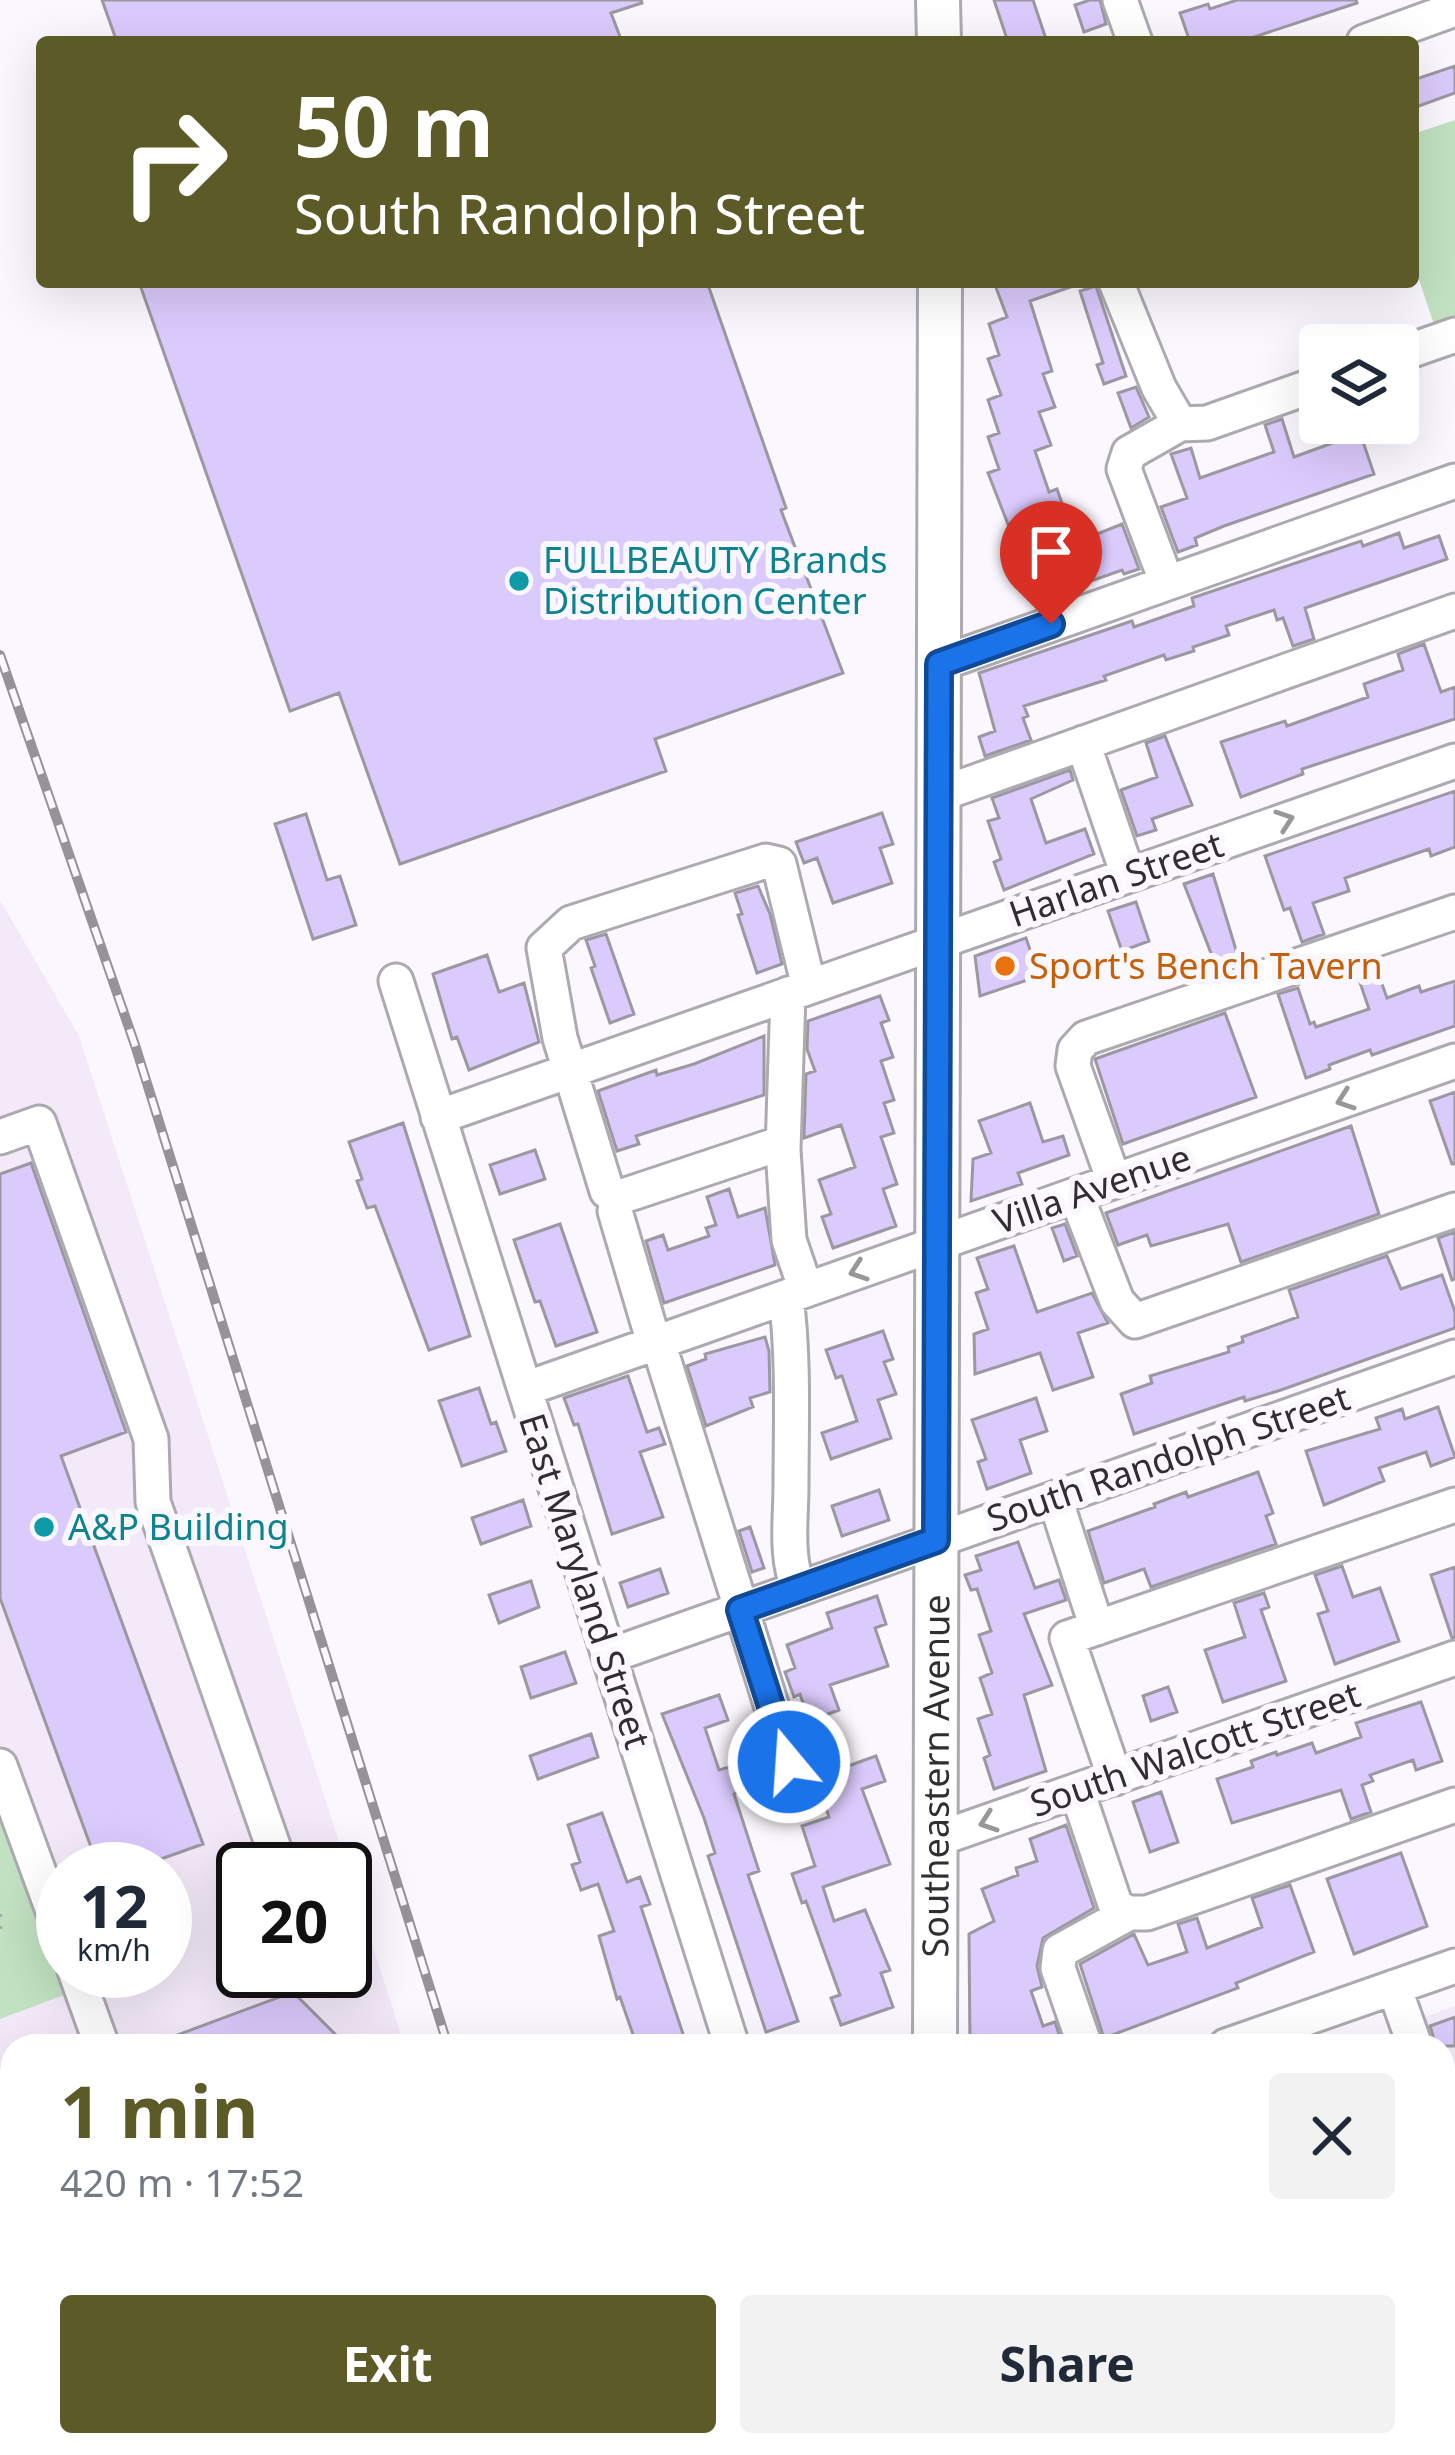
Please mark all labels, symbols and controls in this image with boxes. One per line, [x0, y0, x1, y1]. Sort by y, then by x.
text: 50 m [294, 67, 494, 182]
icon: right [96, 84, 252, 240]
text: South Randolph Street [294, 176, 865, 250]
map controls [1299, 324, 1419, 444]
button: layers [1299, 324, 1419, 444]
pin [1000, 501, 1102, 624]
icon: arrive [1018, 519, 1084, 585]
place label: FULLBEAUTY Brands Distribution Center [543, 535, 888, 625]
marker: FULLBEAUTY Brands Distribution Center [506, 568, 532, 594]
one-way arrow [1273, 810, 1294, 834]
street label: Harlan Street [1002, 819, 1229, 938]
place label: Sport's Bench Tavern [1029, 941, 1383, 990]
marker: Sport's Bench Tavern [992, 953, 1018, 979]
one-way arrow [1335, 1086, 1356, 1110]
street label: Villa Avenue [987, 1132, 1197, 1245]
one-way arrow [849, 1257, 870, 1281]
street label: South Randolph Street [980, 1372, 1356, 1543]
street label: East Maryland Street [508, 1407, 663, 1755]
place label: A&P Building [68, 1502, 289, 1551]
marker: A&P Building [31, 1514, 57, 1540]
street label: Southeastern Avenue [910, 1594, 960, 1958]
street label: South Walcott Street [1023, 1669, 1366, 1828]
position arrow [726, 1699, 852, 1825]
one-way arrow [979, 1808, 1000, 1832]
speed limit sign: 20 [216, 1842, 372, 1998]
text: 12 [80, 1864, 148, 1946]
text: km/h [77, 1929, 151, 1970]
text: 1 min [60, 2061, 258, 2159]
button: close [1269, 2073, 1395, 2199]
text: 420 m · 17:52 [60, 2155, 304, 2208]
button: Exit [60, 2295, 716, 2433]
button: Share [740, 2295, 1395, 2433]

